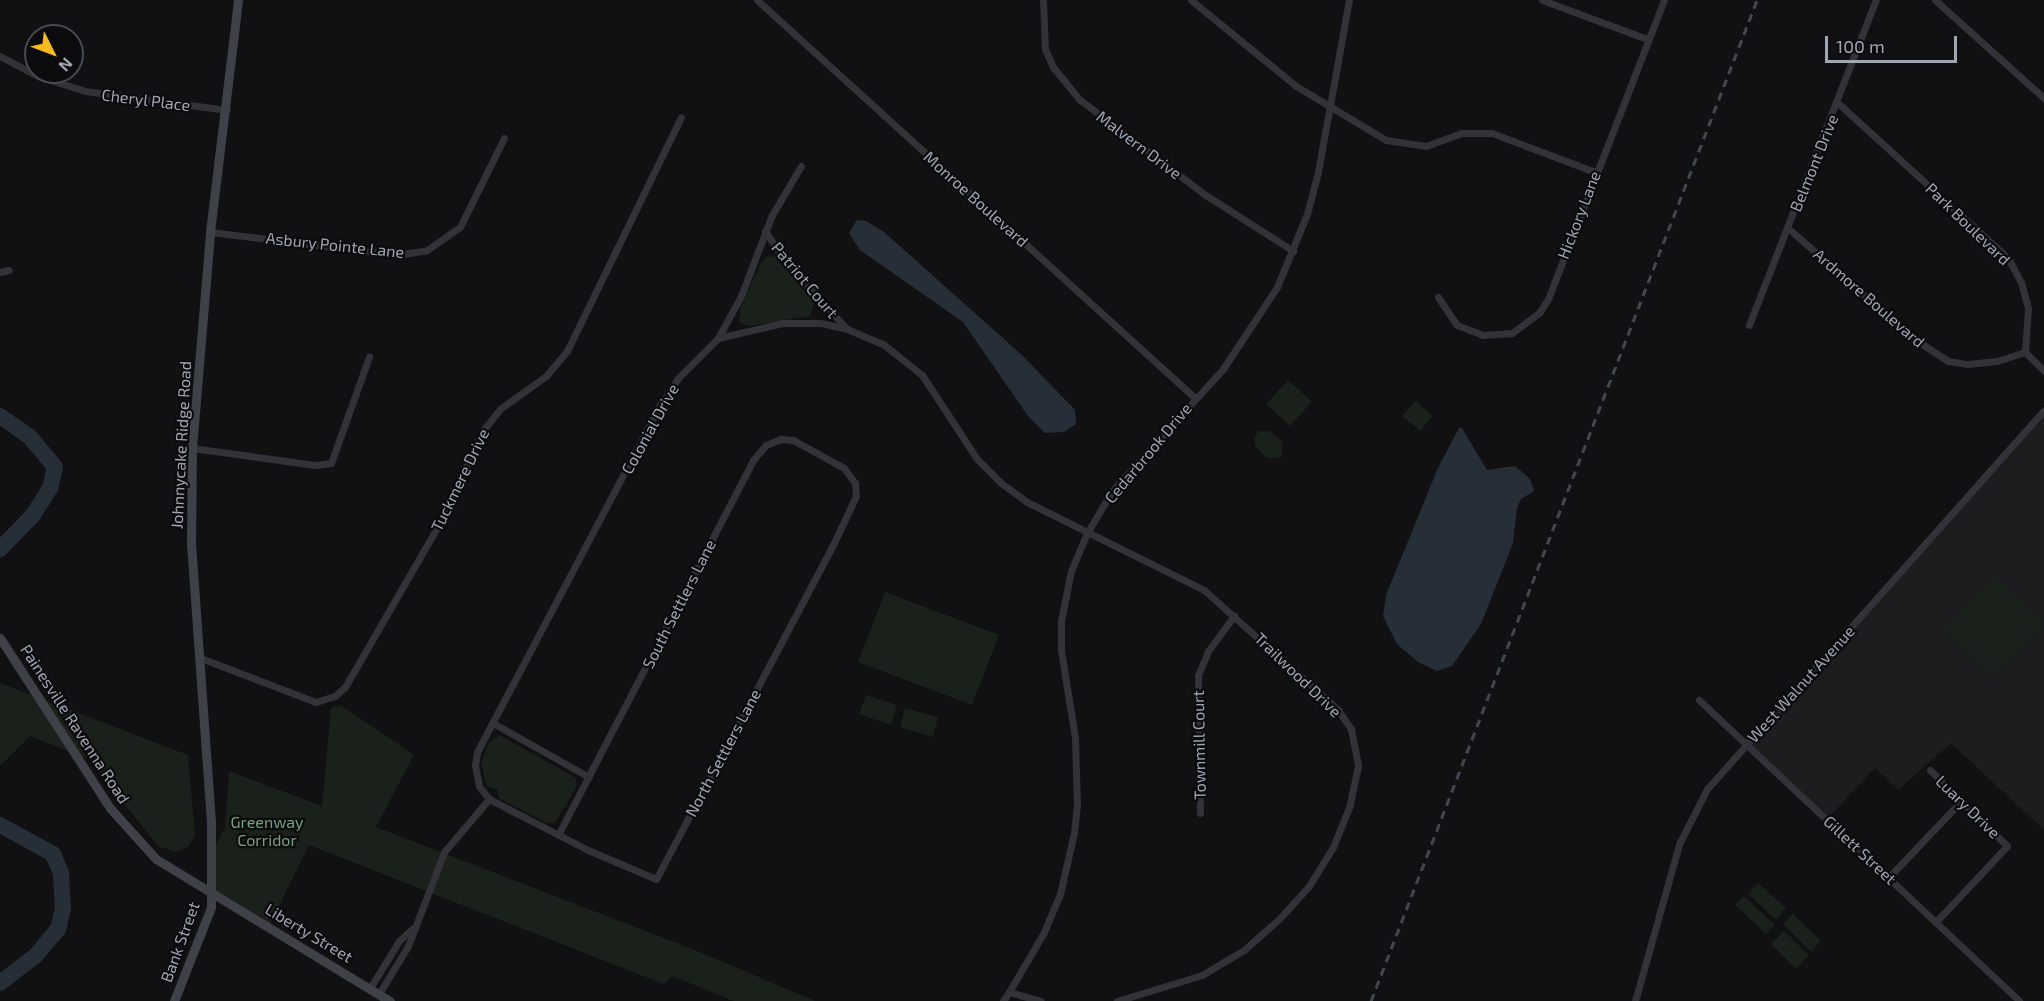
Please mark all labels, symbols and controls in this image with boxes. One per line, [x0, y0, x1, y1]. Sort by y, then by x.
north arrow [24, 24, 84, 84]
scale bar [1828, 24, 1960, 62]
text: 100 m [1836, 35, 1885, 57]
text: N [55, 54, 77, 76]
street label: Cheryl Place [100, 85, 192, 115]
street label: Malvern Drive [1093, 107, 1185, 183]
street label: Belmont Drive [1786, 112, 1842, 214]
street label: Monroe Boulevard [920, 147, 1032, 251]
street label: Hickory Lane [1553, 168, 1605, 262]
street label: Park Boulevard [1922, 179, 2014, 269]
street label: Asbury Pointe Lane [265, 228, 405, 262]
street label: Patriot Court [768, 238, 842, 322]
street label: Ardmore Boulevard [1810, 245, 1928, 351]
street label: Johnnycake Ridge Road [167, 360, 195, 530]
street label: Colonial Drive [617, 380, 683, 478]
street label: Cedarbrook Drive [1100, 399, 1196, 507]
street label: Tuckmere Drive [427, 425, 493, 535]
street label: South Settlers Lane [638, 536, 720, 672]
street label: West Walnut Avenue [1743, 621, 1859, 747]
street label: Trailwood Drive [1250, 629, 1346, 721]
street label: Painesville Ravenna Road [16, 641, 134, 807]
street label: North Settlers Lane [681, 686, 765, 820]
street label: Townmill Court [1188, 690, 1210, 800]
street label: Luary Drive [1932, 771, 2004, 843]
street label: Gillett Street [1820, 811, 1900, 889]
park label: Greenway Corridor [230, 812, 304, 850]
street label: Bank Street [157, 899, 203, 985]
street label: Liberty Street [262, 899, 356, 967]

